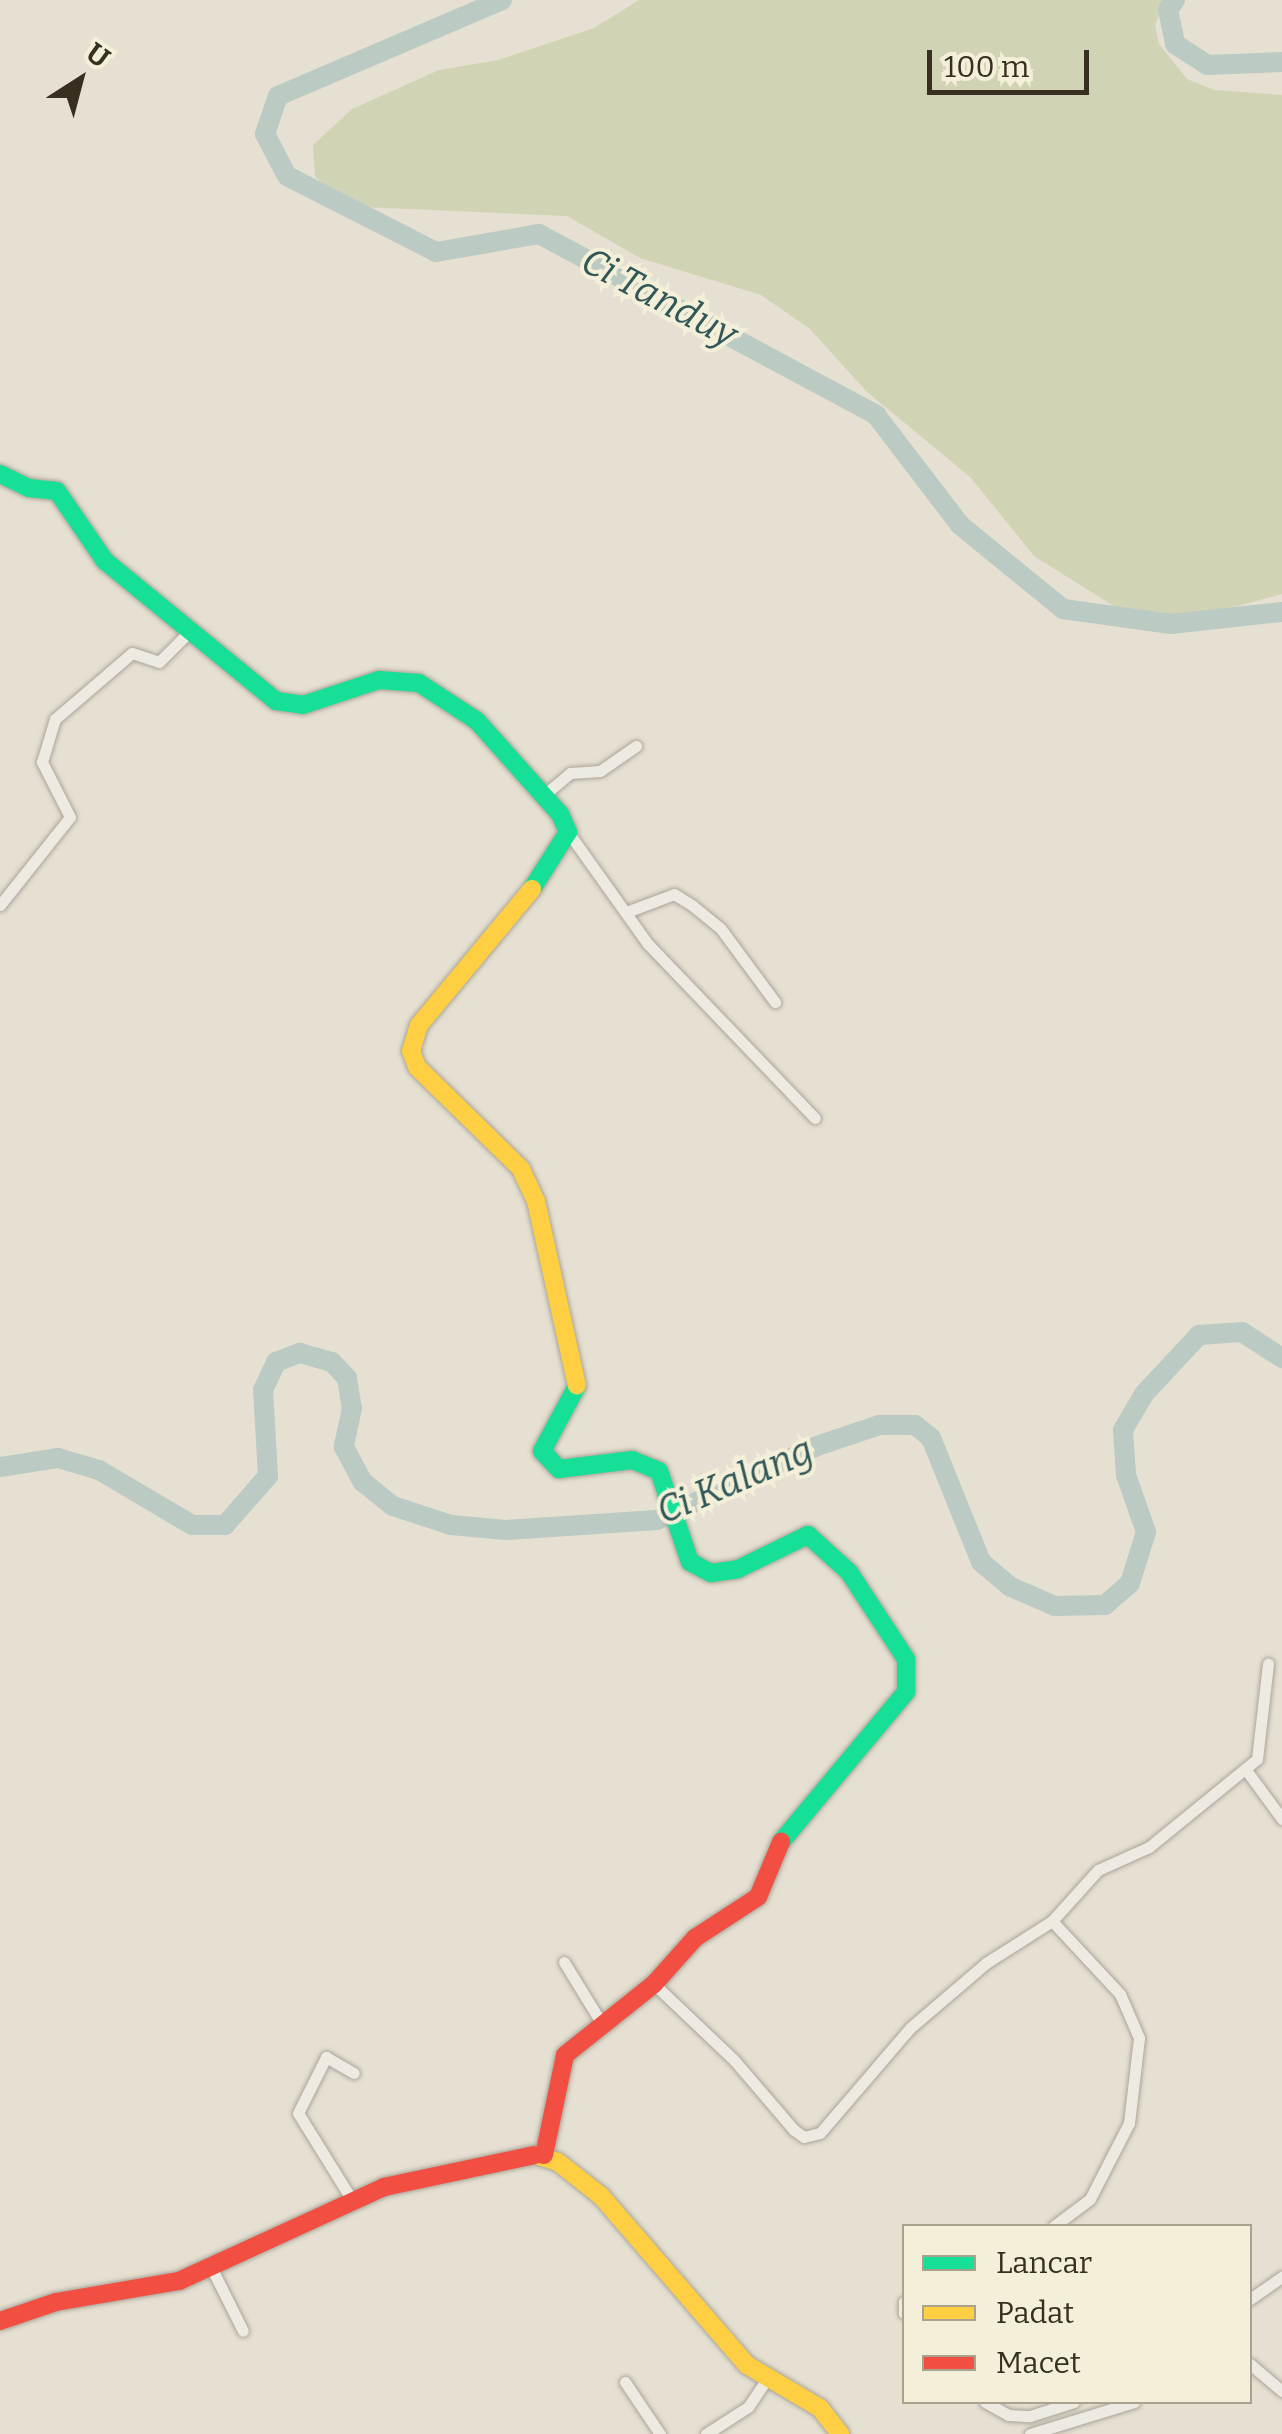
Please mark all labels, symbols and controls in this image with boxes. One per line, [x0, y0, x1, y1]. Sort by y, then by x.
north arrow [30, 30, 130, 130]
scale bar [932, 30, 1094, 92]
text: U [80, 36, 116, 75]
text: 100 m [944, 49, 1029, 85]
water label: Ci Tanduy [574, 238, 744, 358]
water label: Ci Kalang [650, 1428, 820, 1534]
legend [902, 2224, 1252, 2404]
text: Lancar [996, 2245, 1092, 2281]
text: Padat [996, 2295, 1074, 2331]
text: Macet [996, 2345, 1081, 2381]

